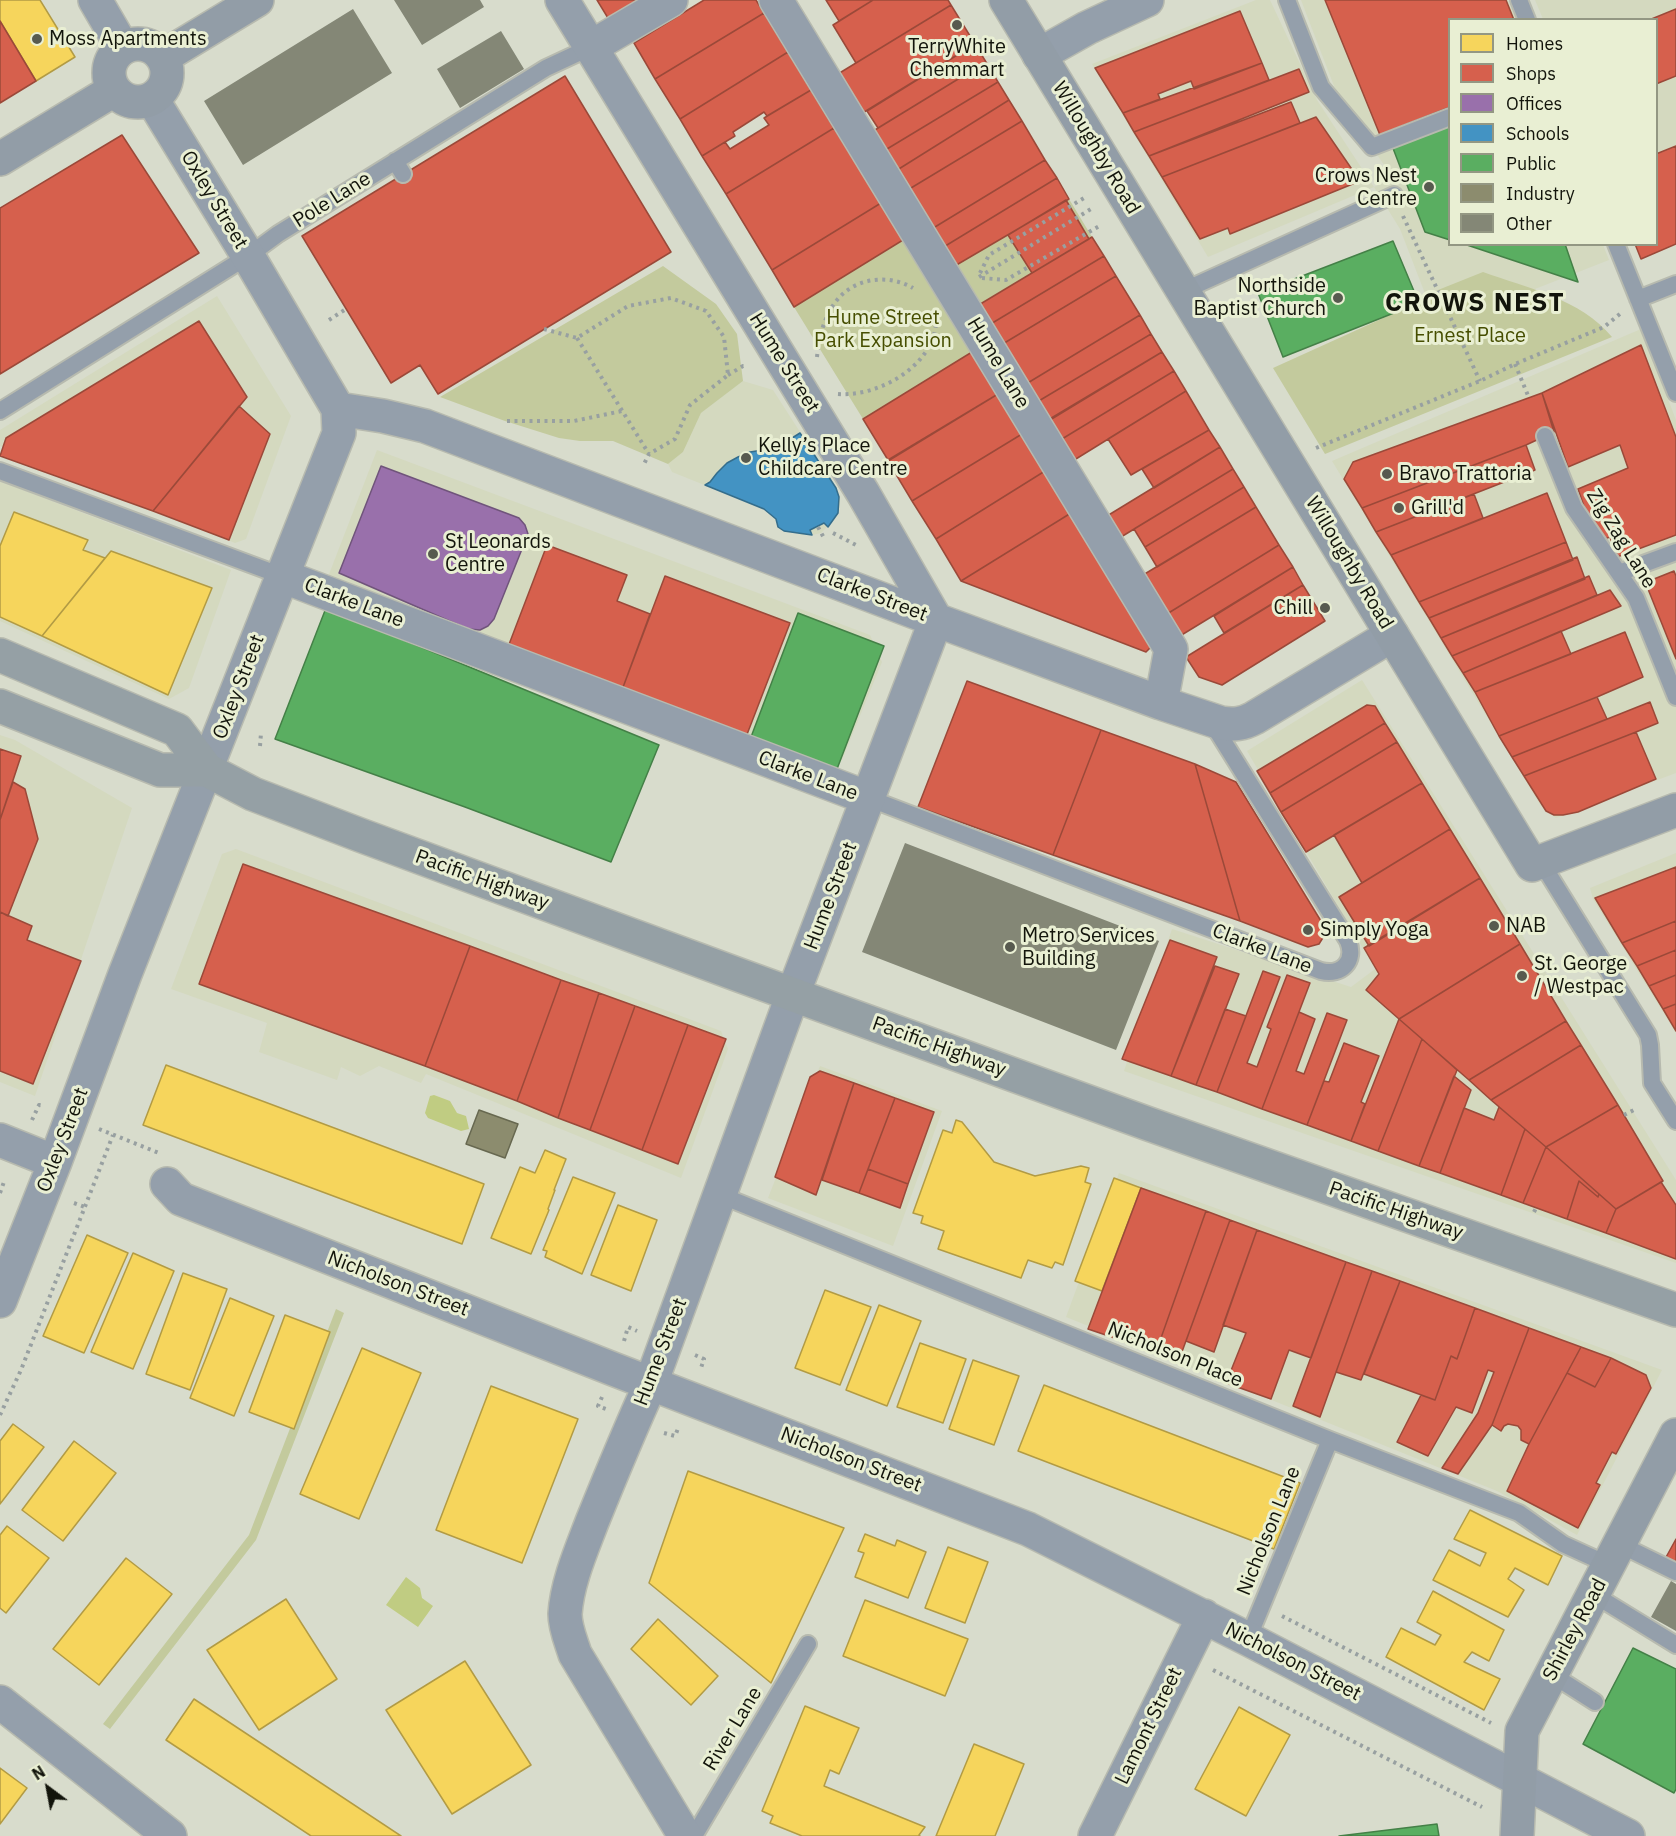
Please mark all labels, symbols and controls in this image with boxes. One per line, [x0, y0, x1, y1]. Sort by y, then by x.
marker: TerryWhite Chemmart [950, 18, 964, 32]
legend [1448, 18, 1658, 246]
place label: Moss Apartments [49, 27, 207, 51]
marker: Moss Apartments [30, 32, 44, 46]
text: Homes [1506, 32, 1563, 55]
place label: TerryWhite Chemmart [908, 35, 1006, 82]
text: Shops [1506, 62, 1556, 85]
street label: Willoughby Road [1047, 77, 1145, 219]
text: Offices [1506, 92, 1562, 115]
text: Schools [1506, 122, 1570, 145]
street label: Oxley Street [175, 147, 253, 253]
text: Public [1506, 152, 1556, 175]
place label: Crows Nest Centre [1315, 164, 1417, 211]
street label: Pole Lane [289, 167, 375, 233]
marker: Crows Nest Centre [1422, 180, 1436, 194]
text: Industry [1506, 182, 1575, 205]
text: Other [1506, 212, 1552, 235]
place label: Northside Baptist Church [1194, 274, 1326, 321]
district label: CROWS NEST [1385, 287, 1565, 319]
marker: Northside Baptist Church [1331, 291, 1345, 305]
park label: Hume Street Park Expansion [814, 306, 952, 353]
street label: Hume Street [744, 309, 824, 417]
street label: Hume Lane [962, 313, 1034, 413]
park label: Ernest Place [1414, 324, 1526, 348]
place label: Kelly’s Place Childcare Centre [758, 434, 907, 481]
marker: Kelly’s Place Childcare Centre [739, 451, 753, 465]
place label: Bravo Trattoria [1399, 462, 1532, 486]
marker: Bravo Trattoria [1380, 467, 1394, 481]
street label: Zig Zag Lane [1581, 485, 1661, 593]
street label: Willoughby Road [1300, 492, 1398, 634]
place label: Grill'd [1411, 496, 1464, 520]
marker: Grill'd [1392, 501, 1406, 515]
place label: St Leonards Centre [445, 530, 551, 577]
marker: St Leonards Centre [426, 547, 440, 561]
street label: Clarke Street [813, 563, 931, 627]
street label: Clarke Lane [301, 573, 407, 633]
place label: Chill [1273, 596, 1313, 620]
marker: Chill [1318, 601, 1332, 615]
street label: Oxley Street [208, 631, 270, 743]
street label: Clarke Lane [755, 746, 861, 806]
street label: Hume Street [799, 839, 863, 953]
street label: Pacific Highway [412, 845, 552, 915]
place label: NAB [1506, 914, 1546, 938]
place label: Simply Yoga [1320, 918, 1429, 942]
street label: Clarke Lane [1209, 919, 1315, 979]
marker: NAB [1487, 919, 1501, 933]
marker: Simply Yoga [1301, 923, 1315, 937]
place label: Metro Services Building [1022, 924, 1155, 971]
marker: Metro Services Building [1003, 940, 1017, 954]
place label: St. George / Westpac [1534, 952, 1627, 999]
marker: St. George / Westpac [1515, 969, 1529, 983]
street label: Pacific Highway [869, 1012, 1009, 1082]
street label: Oxley Street [32, 1084, 94, 1196]
street label: Pacific Highway [1326, 1177, 1466, 1245]
street label: Nicholson Street [324, 1246, 472, 1322]
street label: Hume Street [629, 1295, 693, 1409]
street label: Nicholson Place [1104, 1317, 1246, 1393]
street label: Nicholson Street [777, 1422, 925, 1498]
street label: Nicholson Lane [1232, 1463, 1306, 1599]
street label: Shirley Road [1538, 1575, 1612, 1685]
street label: Nicholson Street [1221, 1617, 1365, 1707]
street label: Lamont Street [1110, 1664, 1188, 1788]
street label: River Lane [699, 1683, 767, 1775]
north arrow [18, 1758, 78, 1818]
text: N [28, 1761, 49, 1784]

